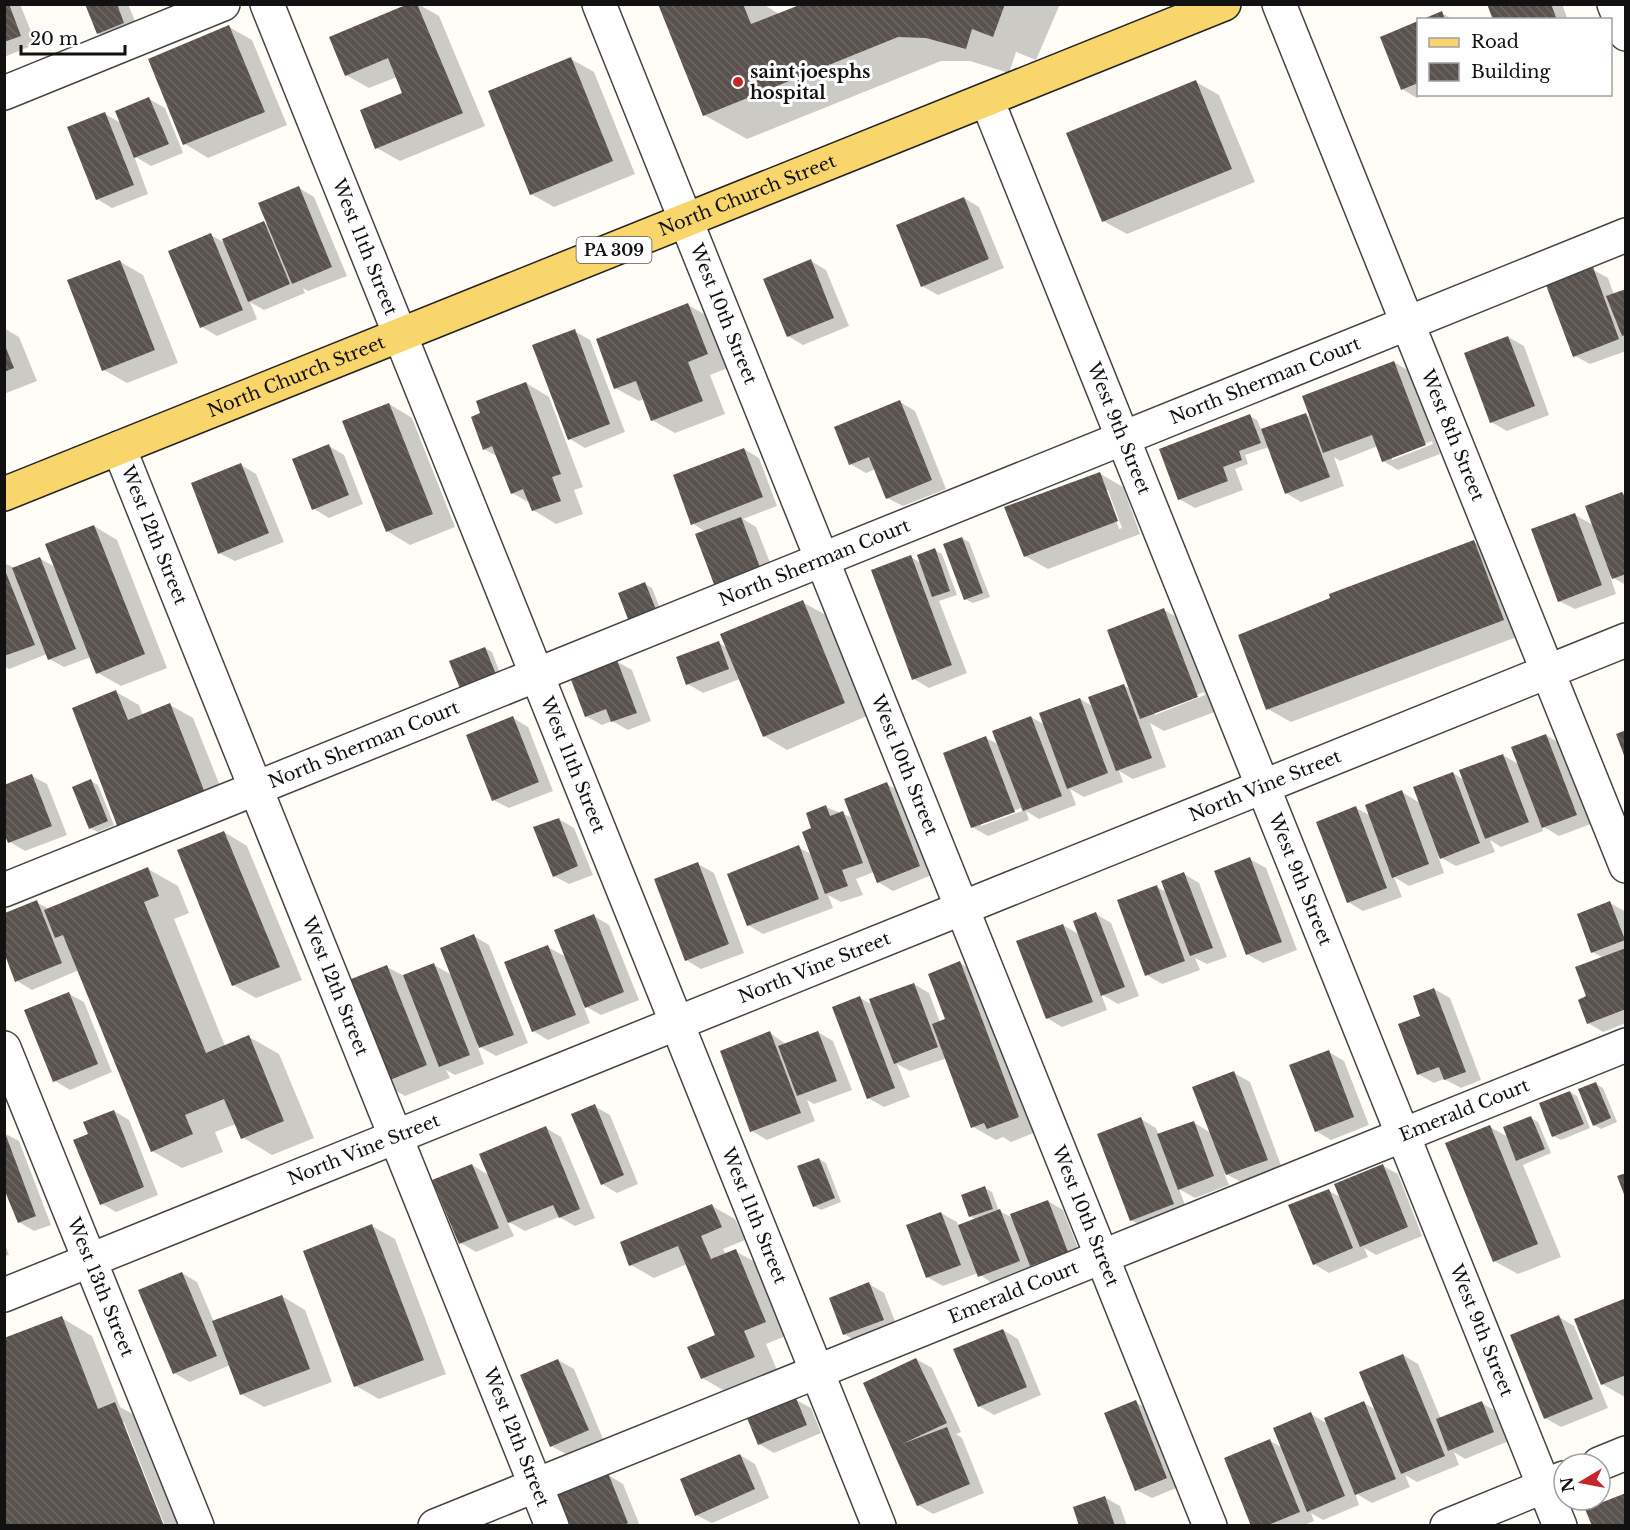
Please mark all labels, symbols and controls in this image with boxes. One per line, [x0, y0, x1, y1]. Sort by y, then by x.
scale bar [21, 18, 124, 56]
legend [1417, 18, 1612, 96]
text: 20 m [30, 28, 78, 50]
text: Road [1471, 31, 1519, 53]
place label: saint joesphs hospital [750, 61, 871, 104]
text: Building [1471, 61, 1550, 83]
marker: saint joesphs hospital [731, 75, 745, 89]
street label: North Church Street [655, 150, 839, 241]
street label: West 11th Street [327, 175, 402, 319]
road number: PA 309 [576, 237, 652, 263]
street label: West 10th Street [685, 239, 762, 388]
street label: North Church Street [204, 331, 388, 422]
street label: North Sherman Court [1166, 332, 1364, 429]
street label: West 9th Street [1082, 358, 1155, 498]
street label: West 8th Street [1416, 365, 1489, 504]
street label: West 12th Street [116, 462, 192, 608]
street label: North Sherman Court [716, 514, 913, 611]
street label: West 10th Street [866, 690, 943, 839]
street label: West 11th Street [535, 693, 610, 836]
street label: North Sherman Court [265, 696, 463, 793]
street label: North Vine Street [1186, 745, 1344, 826]
street label: West 9th Street [1263, 809, 1337, 949]
street label: West 12th Street [297, 913, 373, 1059]
street label: North Vine Street [735, 927, 894, 1008]
street label: Emerald Court [1396, 1074, 1533, 1146]
street label: North Vine Street [285, 1109, 443, 1190]
street label: West 10th Street [1047, 1141, 1124, 1290]
street label: West 11th Street [717, 1143, 792, 1287]
street label: West 13th Street [62, 1214, 139, 1360]
street label: Emerald Court [945, 1256, 1082, 1328]
street label: West 9th Street [1445, 1260, 1518, 1400]
street label: West 12th Street [478, 1363, 554, 1510]
north arrow [1552, 1452, 1612, 1512]
text: N [1556, 1475, 1578, 1494]

